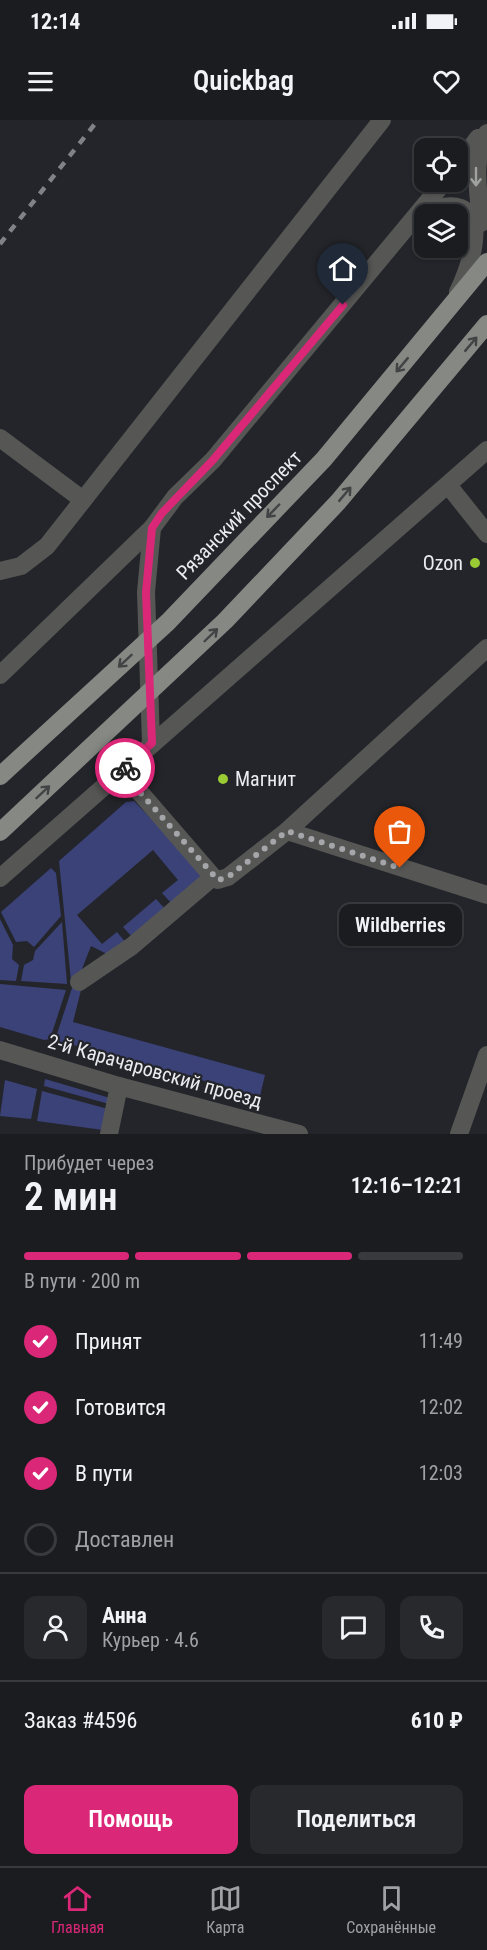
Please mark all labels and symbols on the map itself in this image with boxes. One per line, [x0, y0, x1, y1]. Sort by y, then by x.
one-way arrow [470, 167, 482, 187]
pin [317, 243, 368, 305]
one-way arrow [464, 336, 477, 352]
one-way arrow [395, 357, 408, 373]
street label: Рязанский проспект [171, 445, 307, 585]
one-way arrow [338, 487, 352, 502]
one-way arrow [266, 504, 281, 519]
place label: Ozon [423, 551, 463, 575]
marker: Ozon [468, 556, 482, 570]
one-way arrow [203, 627, 218, 642]
one-way arrow [117, 654, 132, 668]
courier [95, 738, 155, 798]
place label: Магнит [235, 767, 296, 791]
marker: Магнит [216, 772, 230, 786]
one-way arrow [35, 784, 50, 799]
pin [374, 806, 425, 868]
callout: Wildberries [338, 904, 462, 946]
street label: 2-й Карачаровский проезд [45, 1029, 265, 1113]

